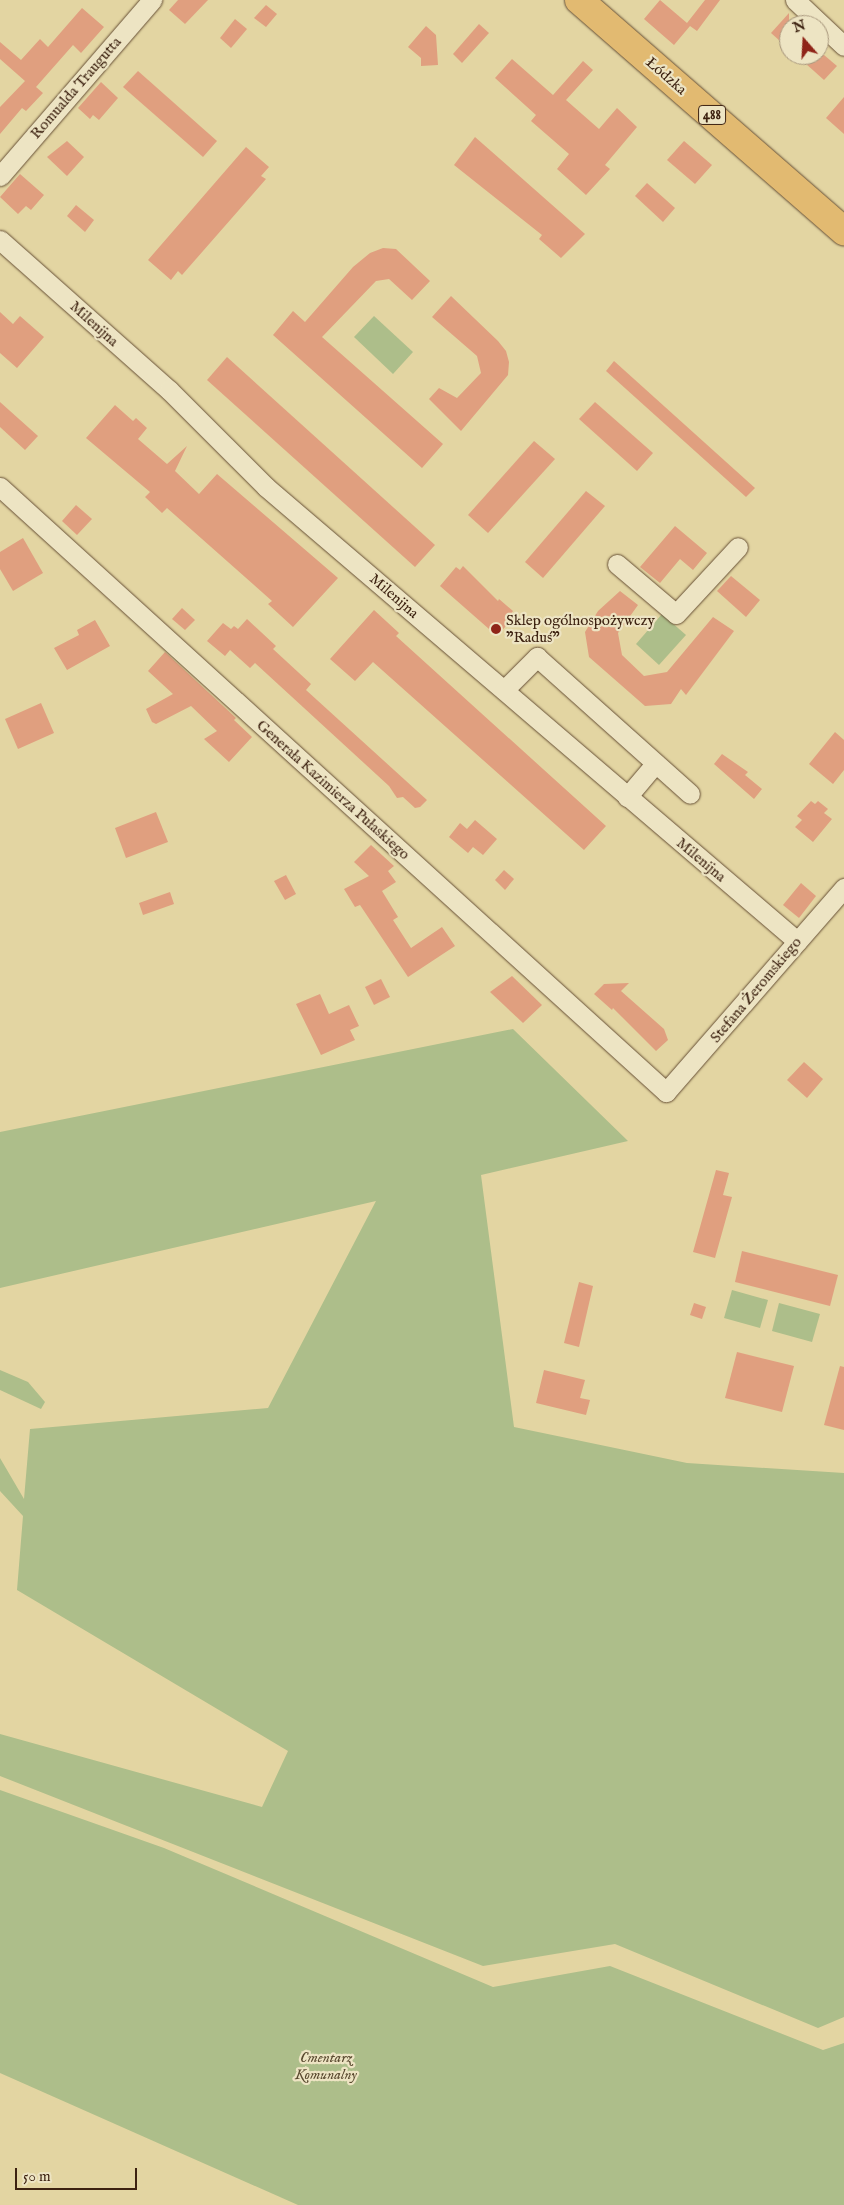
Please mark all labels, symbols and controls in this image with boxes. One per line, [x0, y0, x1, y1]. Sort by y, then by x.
north arrow [779, 15, 829, 65]
text: N [791, 16, 808, 37]
street label: Romualda Traugutta [27, 33, 125, 143]
street label: Łódzka [642, 53, 690, 99]
road number: 488 [697, 104, 727, 126]
street label: Milenijna [66, 298, 122, 350]
street label: Milenijna [366, 570, 422, 622]
place label: Sklep ogólnospożywczy "Raduś" [506, 611, 655, 646]
marker: Sklep ogólnospożywczy "Raduś" [490, 623, 502, 635]
street label: Generała Kazimierza Pułaskiego [253, 716, 413, 864]
street label: Milenijna [673, 834, 729, 886]
street label: Stefana Żeromskiego [707, 934, 805, 1046]
park label: Cmentarz Komunalny [295, 2048, 357, 2083]
scale bar [18, 2158, 140, 2190]
text: 50 m [23, 2167, 51, 2186]

